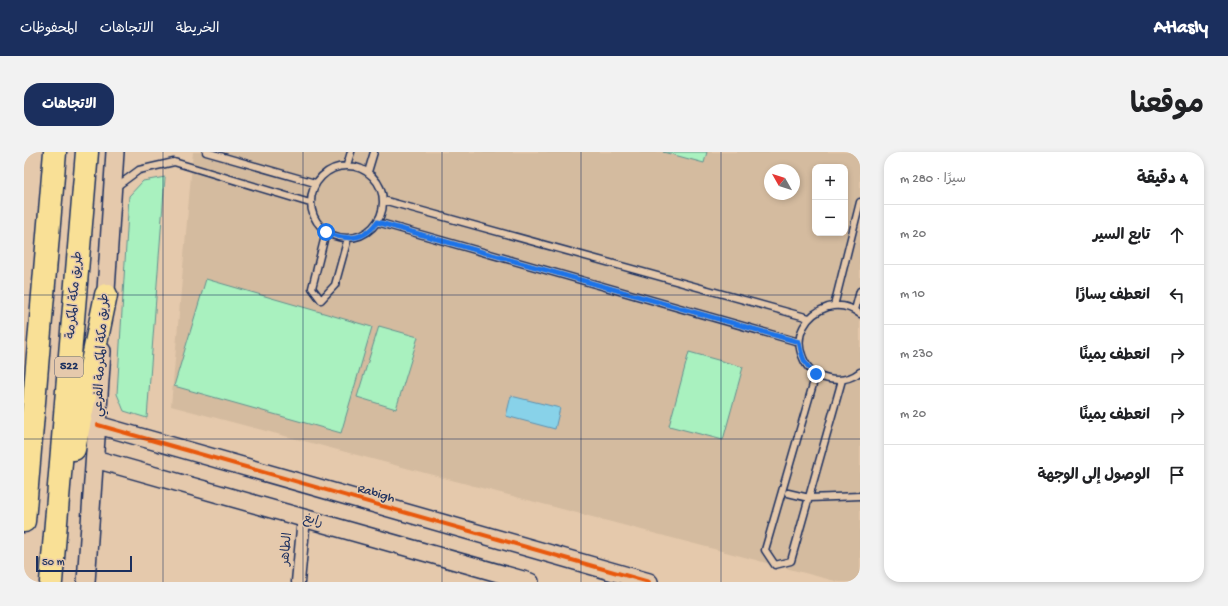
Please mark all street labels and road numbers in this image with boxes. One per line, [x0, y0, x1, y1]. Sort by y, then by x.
street label: طريق مكة المكرمة [64, 251, 86, 339]
street label: طريق مكة المكرمة الفرعي [91, 293, 115, 417]
road number: 522 [55, 357, 83, 377]
street label: Rabigh [356, 482, 396, 506]
street label: رابغ [301, 511, 325, 532]
street label: الطاهر [278, 532, 296, 567]

